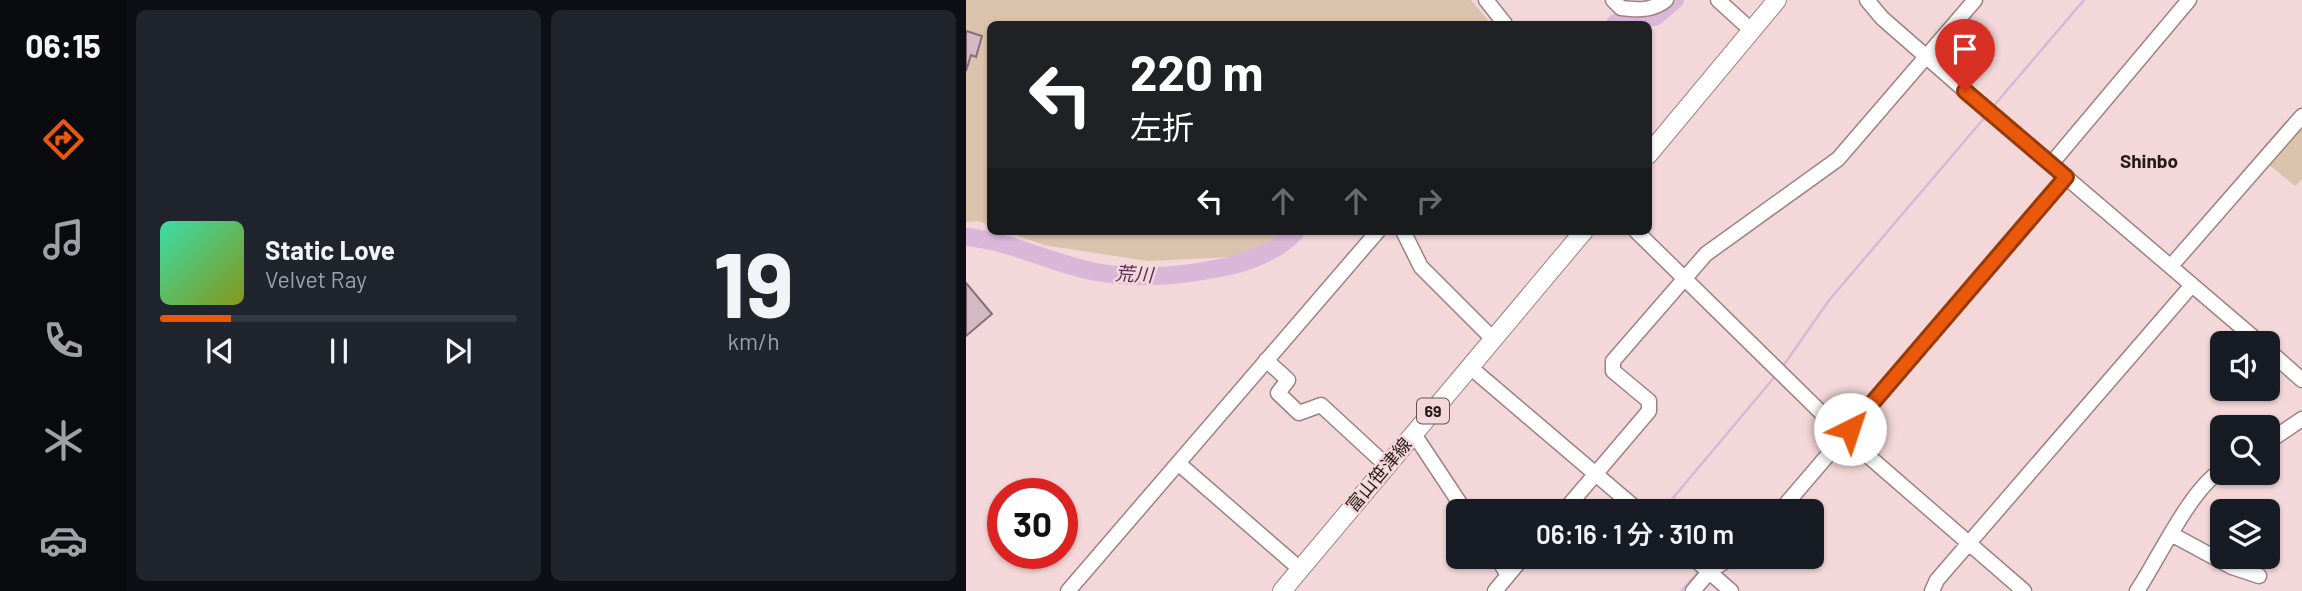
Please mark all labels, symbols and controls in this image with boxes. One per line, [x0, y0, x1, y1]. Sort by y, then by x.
pin [1935, 19, 1995, 91]
text: 06:15 [25, 26, 101, 64]
icon: arrive [1946, 30, 1984, 68]
text: 220 m [1130, 42, 1264, 101]
icon: left [1015, 49, 1106, 140]
text: 左折 [1130, 107, 1194, 145]
icon: directions [39, 115, 88, 164]
district label: Shinbo [2120, 149, 2178, 172]
icon: left [1191, 182, 1229, 220]
icon: ahead [1264, 182, 1302, 220]
icon: ahead [1337, 182, 1375, 220]
icon: right [1410, 182, 1448, 220]
icon: music [39, 215, 88, 264]
text: 19 [713, 227, 794, 336]
text: Static Love [265, 234, 395, 265]
water label: 荒川 [1114, 261, 1156, 286]
text: Velvet Ray [265, 265, 367, 293]
icon: phone [39, 316, 88, 365]
text: km/h [727, 327, 780, 355]
map controls [2210, 331, 2280, 569]
button: sound [2210, 331, 2280, 401]
icon: previous [201, 332, 239, 370]
icon: pause [320, 332, 358, 370]
icon: next [439, 332, 477, 370]
position arrow [1813, 392, 1887, 466]
road number: 69 [1417, 398, 1449, 424]
button: search [2210, 415, 2280, 485]
icon: climate [39, 416, 88, 465]
street label: 富山笹津線 [1341, 433, 1416, 516]
speed limit sign: 30 [987, 478, 1078, 569]
button: layers [2210, 499, 2280, 569]
icon: car [39, 516, 88, 565]
text: 06:16 · 1 分 · 310 m [1536, 518, 1734, 549]

